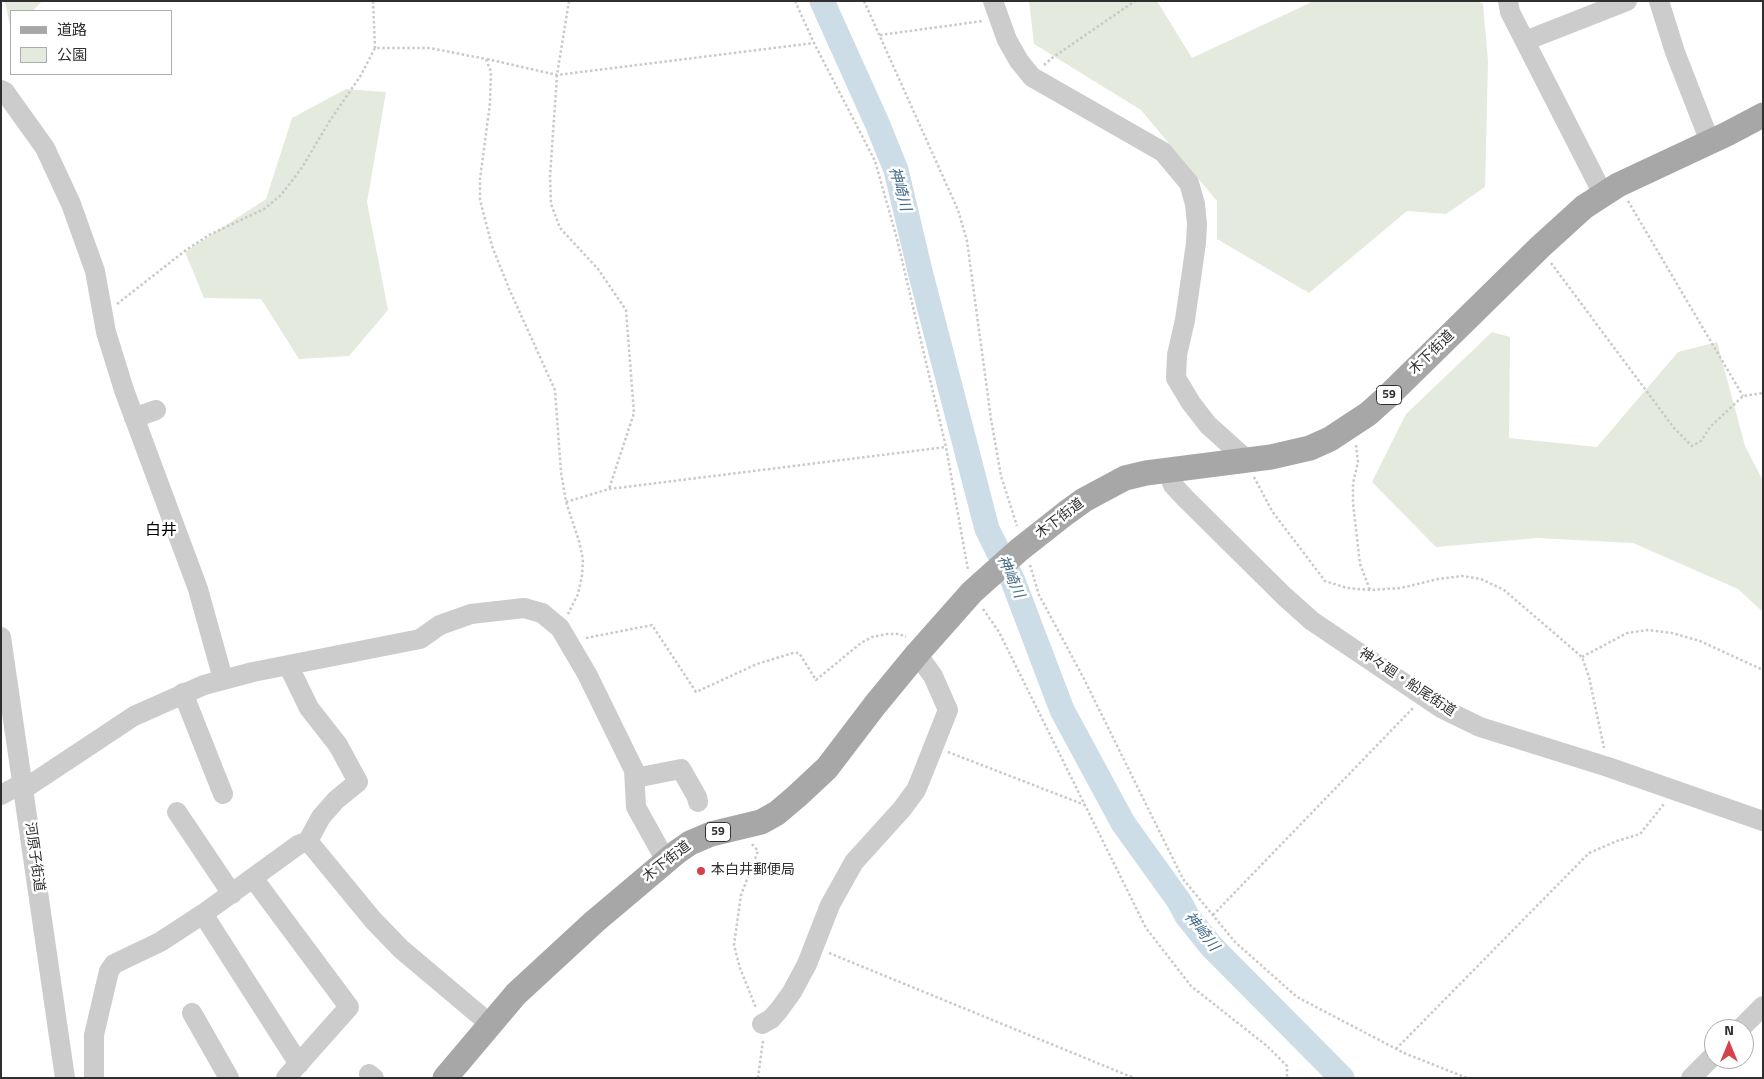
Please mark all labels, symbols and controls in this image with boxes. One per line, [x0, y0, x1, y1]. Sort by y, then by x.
legend [10, 10, 172, 75]
text: 道路 [57, 18, 87, 41]
text: 公園 [57, 43, 87, 66]
water label: 神崎川 [884, 165, 914, 213]
street label: 木下街道 [1406, 328, 1458, 378]
road number: 59 [1376, 386, 1402, 404]
street label: 木下街道 [1033, 495, 1087, 543]
district label: 白井 [145, 521, 177, 541]
water label: 神崎川 [993, 553, 1027, 601]
street label: 神々廻・船尾街道 [1355, 645, 1459, 721]
street label: 河原子街道 [21, 821, 47, 893]
road number: 59 [706, 822, 730, 842]
street label: 木下街道 [640, 838, 694, 886]
place label: 本白井郵便局 [711, 863, 795, 879]
marker: 本白井郵便局 [695, 865, 707, 877]
water label: 神崎川 [1180, 909, 1222, 955]
north arrow [1704, 1019, 1754, 1069]
text: N [1724, 1019, 1734, 1040]

